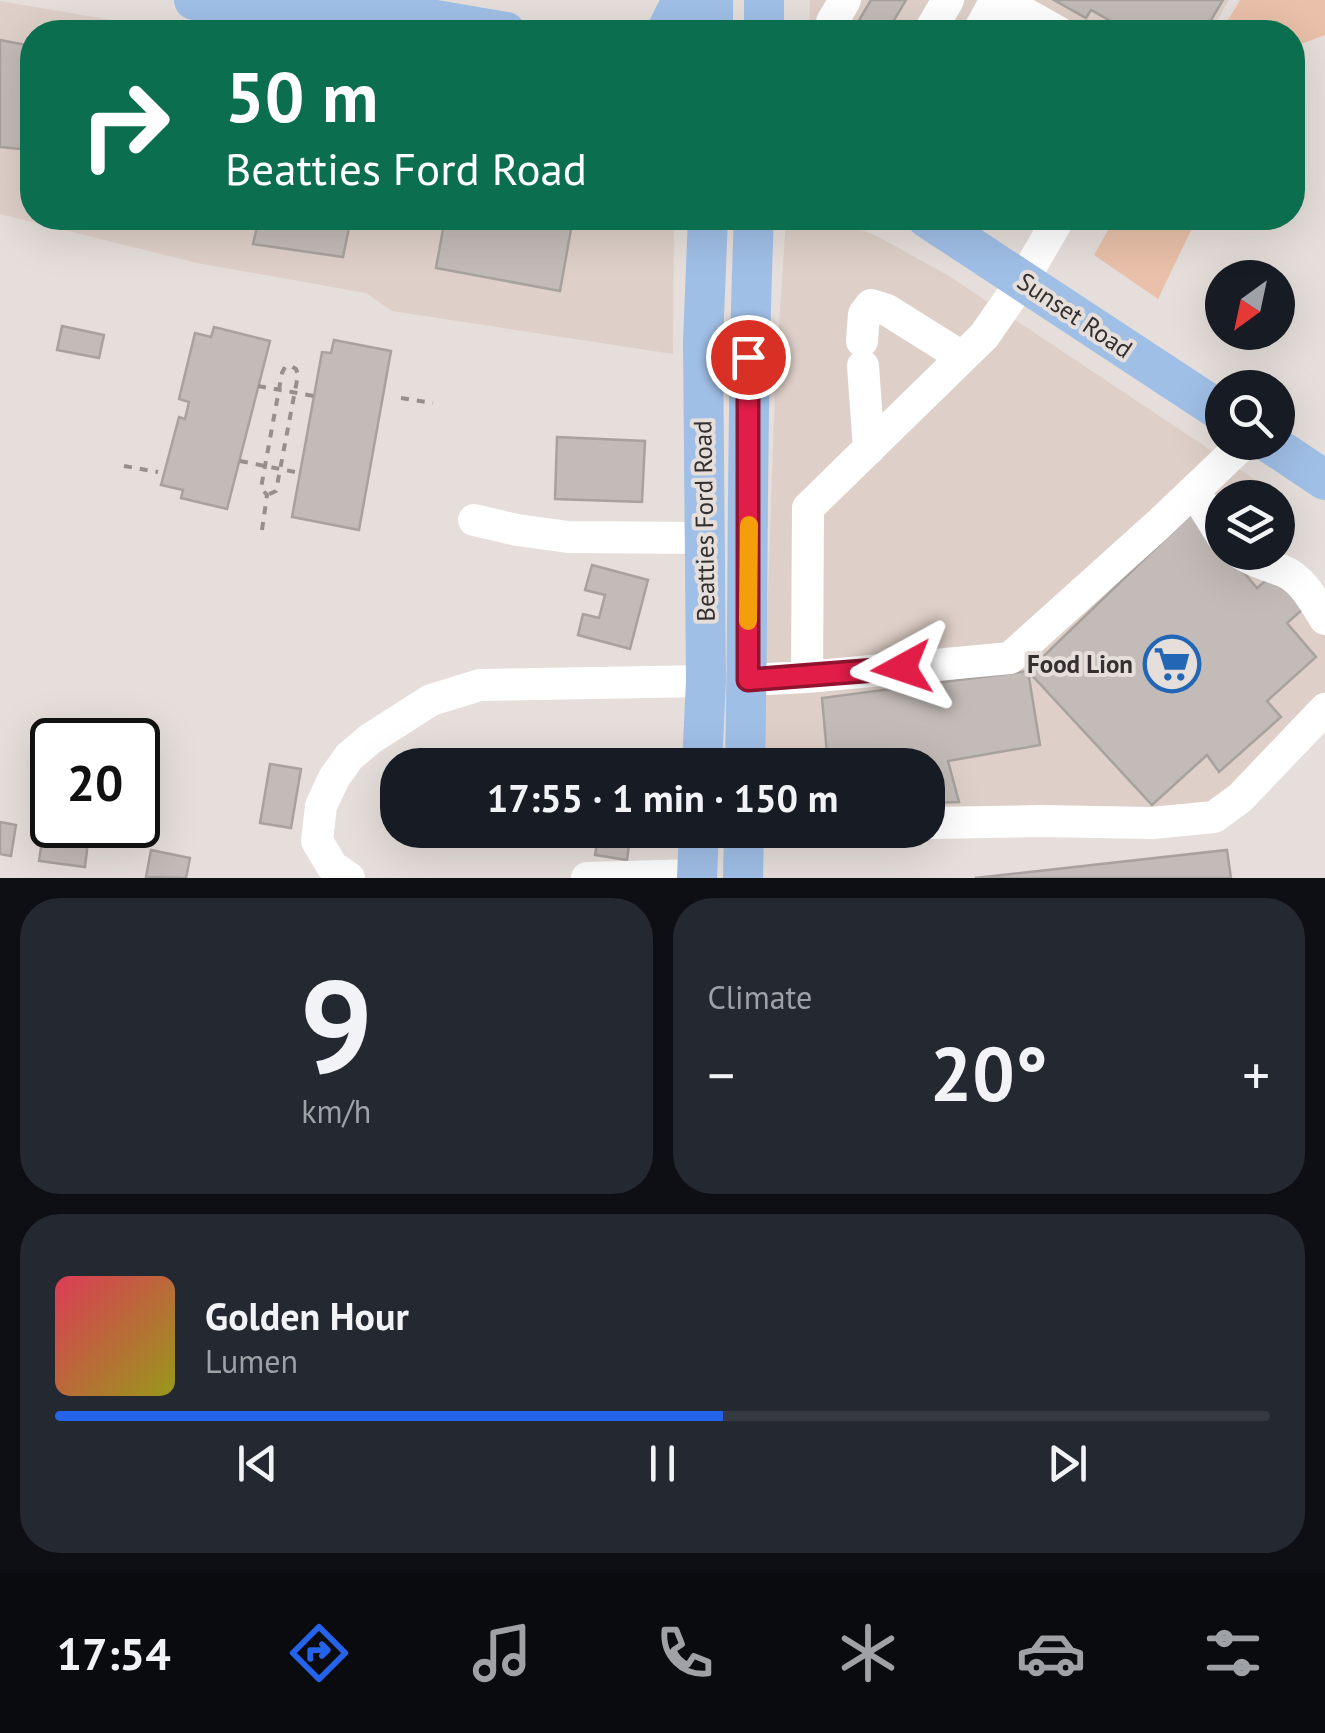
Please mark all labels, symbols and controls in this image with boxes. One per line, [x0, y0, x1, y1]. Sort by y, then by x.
text: 50 m [225, 51, 378, 141]
icon: right [60, 60, 190, 190]
text: Beatties Ford Road [225, 139, 587, 197]
north arrow [1205, 260, 1295, 350]
map controls [1205, 260, 1295, 570]
street label: Sunset Road [1011, 265, 1139, 365]
pin [706, 315, 791, 400]
icon: arrive [721, 330, 776, 385]
button: search [1205, 370, 1295, 460]
street label: Beatties Ford Road [686, 420, 722, 622]
button: layers [1205, 480, 1295, 570]
position arrow [850, 616, 954, 720]
supermarket icon: Food Lion [1142, 634, 1202, 694]
place label: Food Lion [1027, 648, 1133, 680]
speed limit sign: 20 [30, 718, 160, 848]
text: 17:55 · 1 min · 150 m [487, 773, 838, 822]
text: 9 [299, 941, 373, 1109]
text: Climate [708, 976, 812, 1018]
text: 20° [930, 1025, 1048, 1122]
text: − [708, 1039, 735, 1110]
text: + [1242, 1039, 1270, 1110]
text: km/h [301, 1090, 371, 1132]
text: Golden Hour [205, 1291, 409, 1340]
text: Lumen [205, 1340, 298, 1382]
icon: previous [230, 1436, 285, 1491]
icon: pause [635, 1436, 690, 1491]
icon: next [1040, 1436, 1095, 1491]
icon: directions [284, 1618, 354, 1688]
icon: music [467, 1618, 537, 1688]
icon: phone [650, 1618, 720, 1688]
icon: climate [833, 1618, 903, 1688]
icon: car [1016, 1618, 1086, 1688]
icon: filters [1198, 1618, 1268, 1688]
text: 17:54 [56, 1624, 171, 1682]

